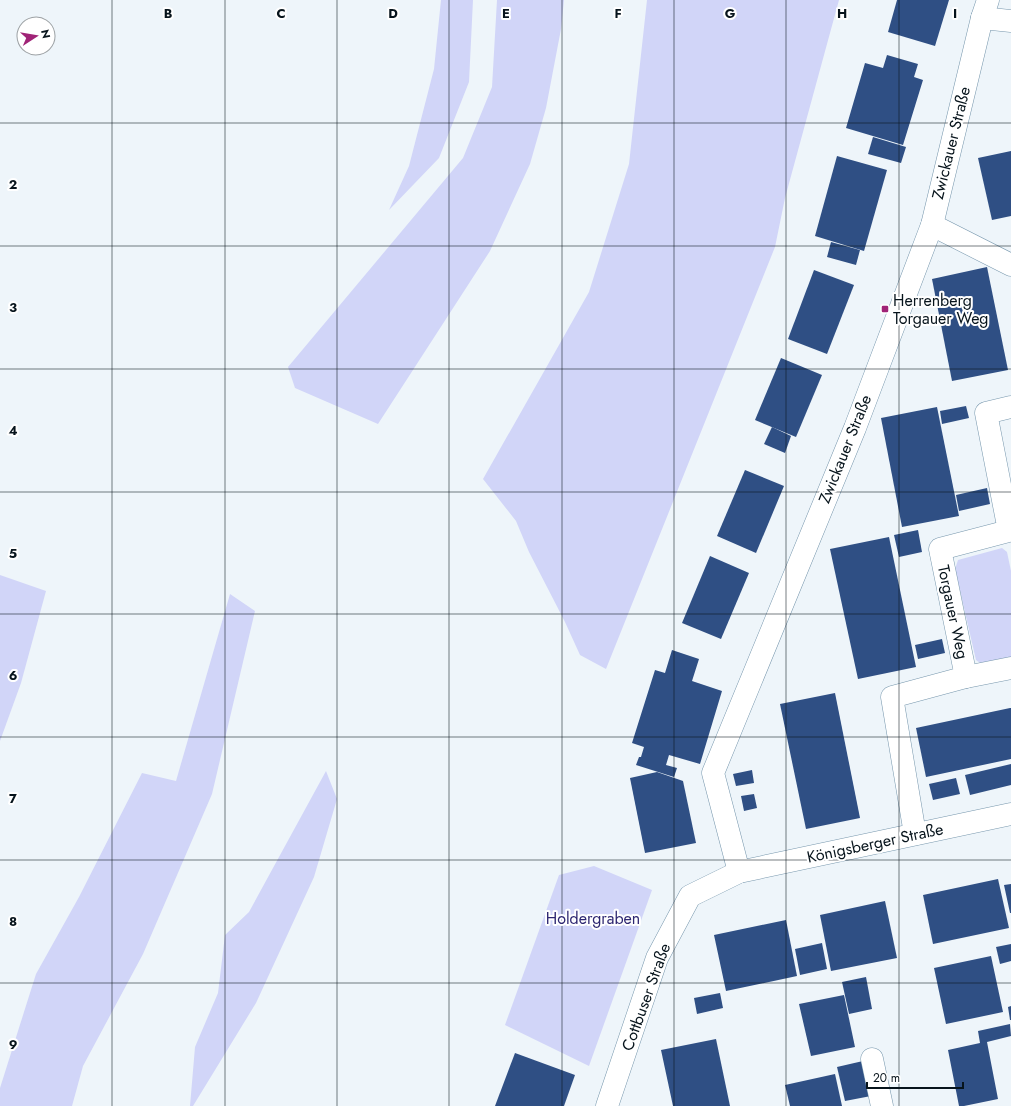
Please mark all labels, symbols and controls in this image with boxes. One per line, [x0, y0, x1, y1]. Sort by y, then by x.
text: B [164, 4, 173, 23]
text: C [276, 4, 286, 23]
text: D [388, 4, 398, 23]
text: E [502, 4, 510, 23]
text: F [614, 4, 622, 23]
text: G [725, 4, 736, 23]
text: H [837, 4, 847, 23]
text: I [953, 4, 957, 23]
north arrow [16, 16, 56, 56]
text: N [37, 28, 55, 40]
street label: Zwickauer Straße [926, 84, 976, 202]
text: 2 [9, 175, 17, 194]
place label: Herrenberg Torgauer Weg [893, 289, 989, 330]
text: 3 [9, 298, 17, 317]
marker: Herrenberg Torgauer Weg [880, 304, 890, 314]
street label: Zwickauer Straße [813, 391, 877, 507]
text: 4 [8, 421, 18, 440]
text: 5 [9, 544, 17, 563]
street label: Torgauer Weg [932, 563, 974, 661]
text: 6 [9, 666, 18, 685]
text: 7 [9, 789, 17, 808]
street label: Königsberger Straße [805, 817, 945, 869]
park label: Holdergraben [546, 907, 640, 930]
text: 8 [9, 912, 17, 931]
street label: Cottbuser Straße [616, 940, 676, 1054]
text: 9 [9, 1035, 18, 1054]
scale bar [867, 1064, 963, 1090]
text: 20 m [873, 1069, 900, 1087]

